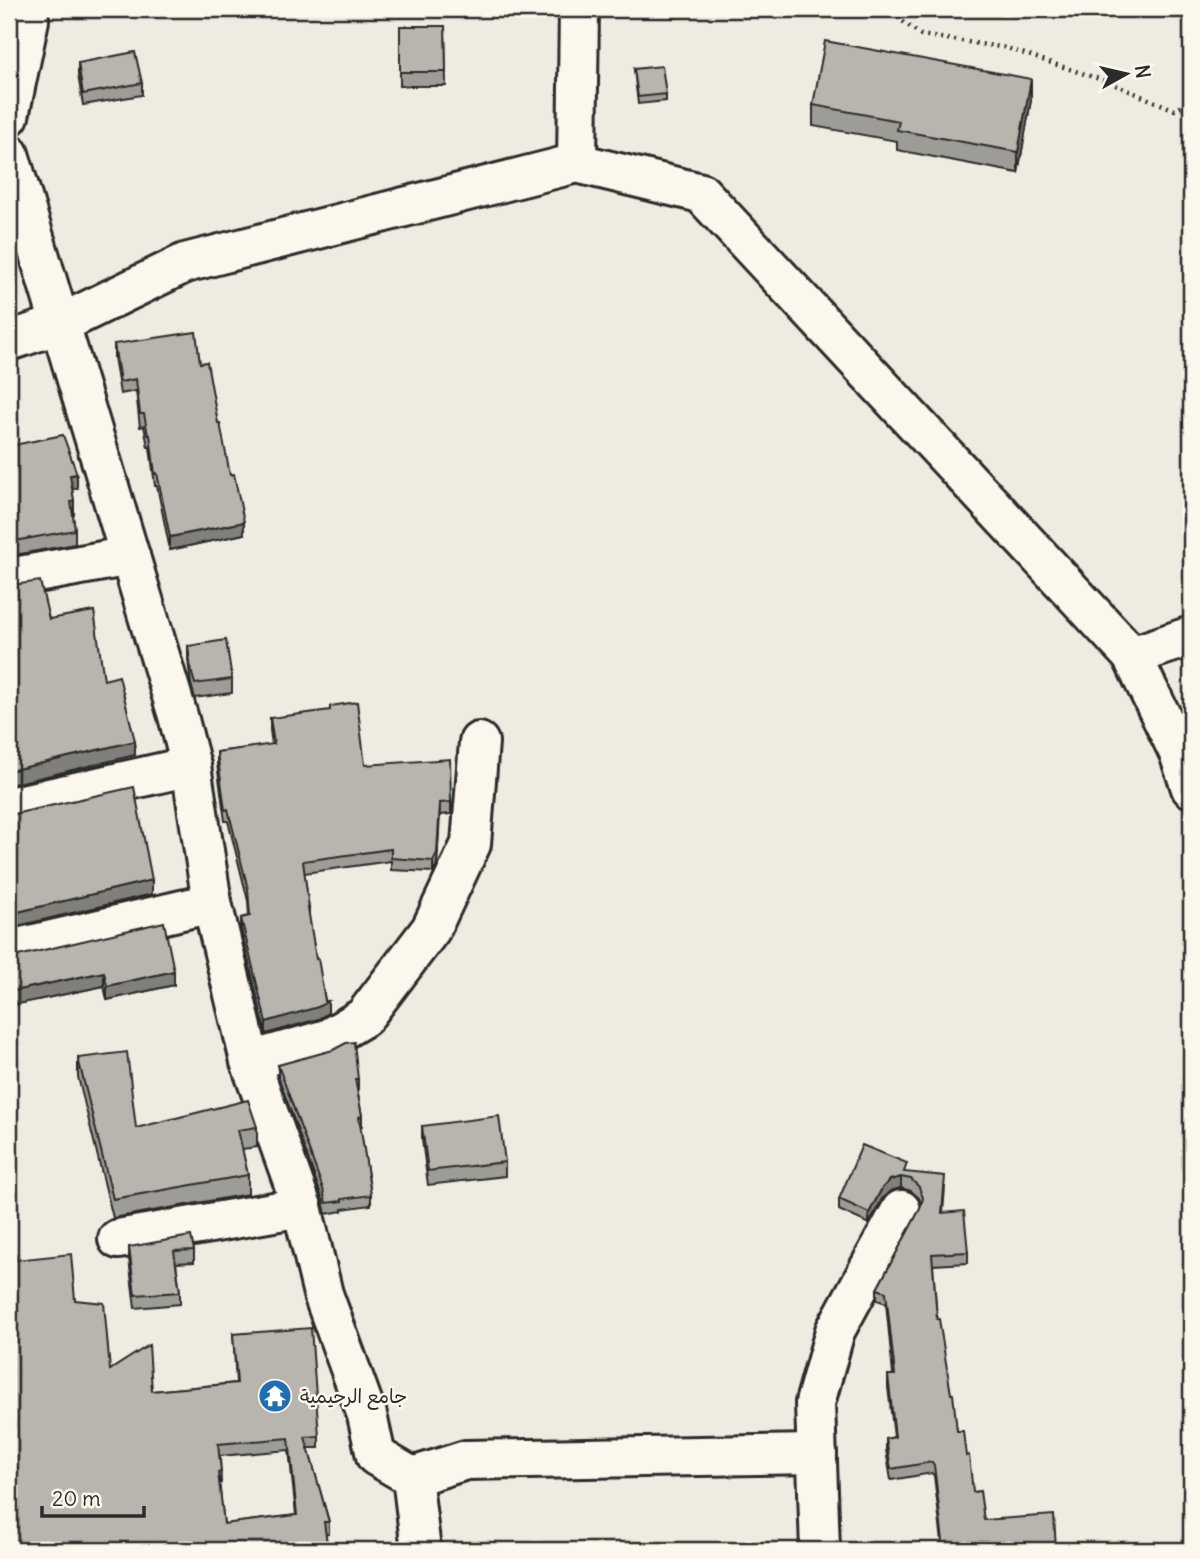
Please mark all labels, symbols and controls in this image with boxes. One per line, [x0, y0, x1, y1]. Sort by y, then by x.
north arrow [1092, 38, 1162, 108]
text: N [1130, 63, 1156, 80]
temple icon: جامع الرحيمية [256, 1377, 294, 1415]
place label: جامع الرحيمية [300, 1384, 407, 1410]
scale bar [42, 1475, 144, 1519]
text: 20 m [52, 1485, 101, 1512]

